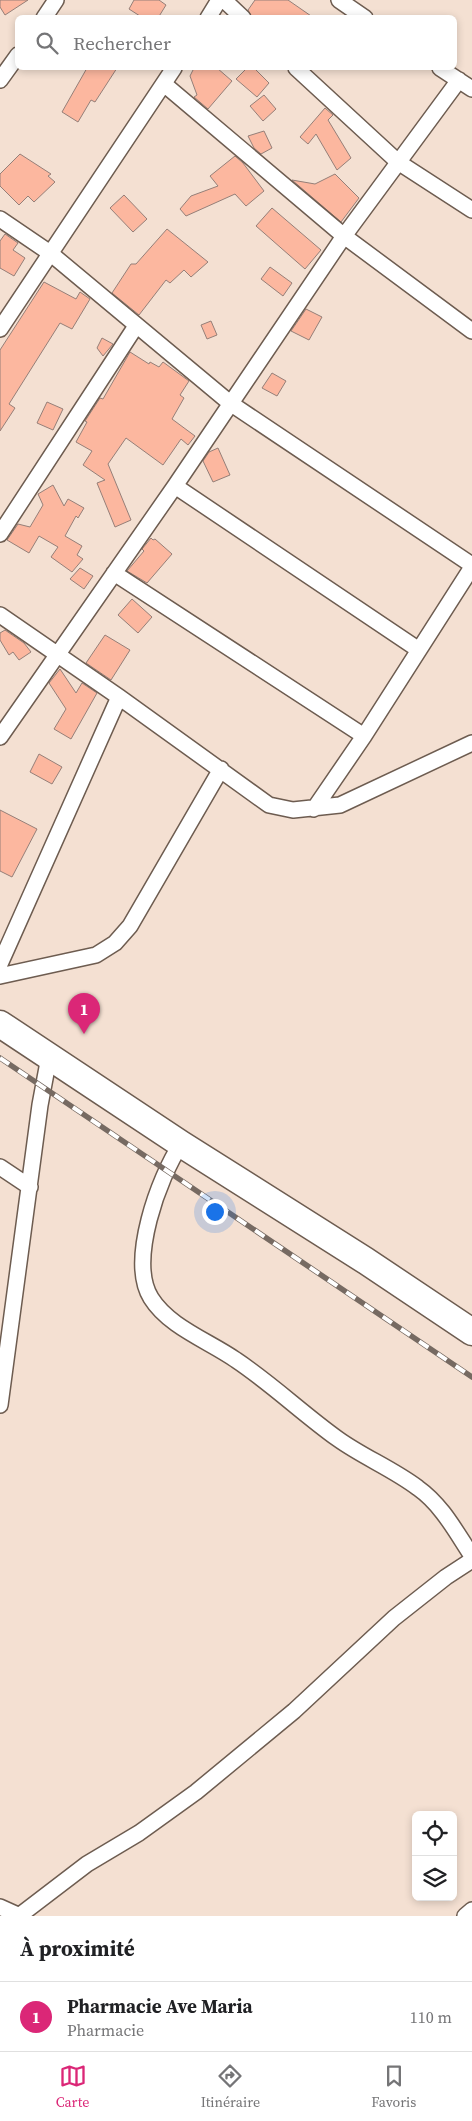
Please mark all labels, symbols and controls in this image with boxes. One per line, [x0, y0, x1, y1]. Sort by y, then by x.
search box [15, 15, 457, 70]
icon: search [33, 29, 61, 57]
text: Rechercher [73, 30, 171, 56]
pin: 1 [68, 993, 100, 1034]
your location [202, 1199, 228, 1225]
map controls [412, 1811, 457, 1901]
button: locate [412, 1811, 457, 1856]
button: layers [412, 1856, 457, 1901]
text: À proximité [20, 1934, 135, 1963]
text: Pharmacie Ave Maria [67, 1993, 253, 2019]
text: 1 [32, 2006, 40, 2028]
text: 110 m [410, 2006, 452, 2028]
text: Pharmacie [67, 2019, 144, 2041]
tab: Carte [56, 2062, 89, 2112]
tab: Itinéraire [201, 2062, 260, 2112]
tab: Favoris [371, 2062, 416, 2112]

